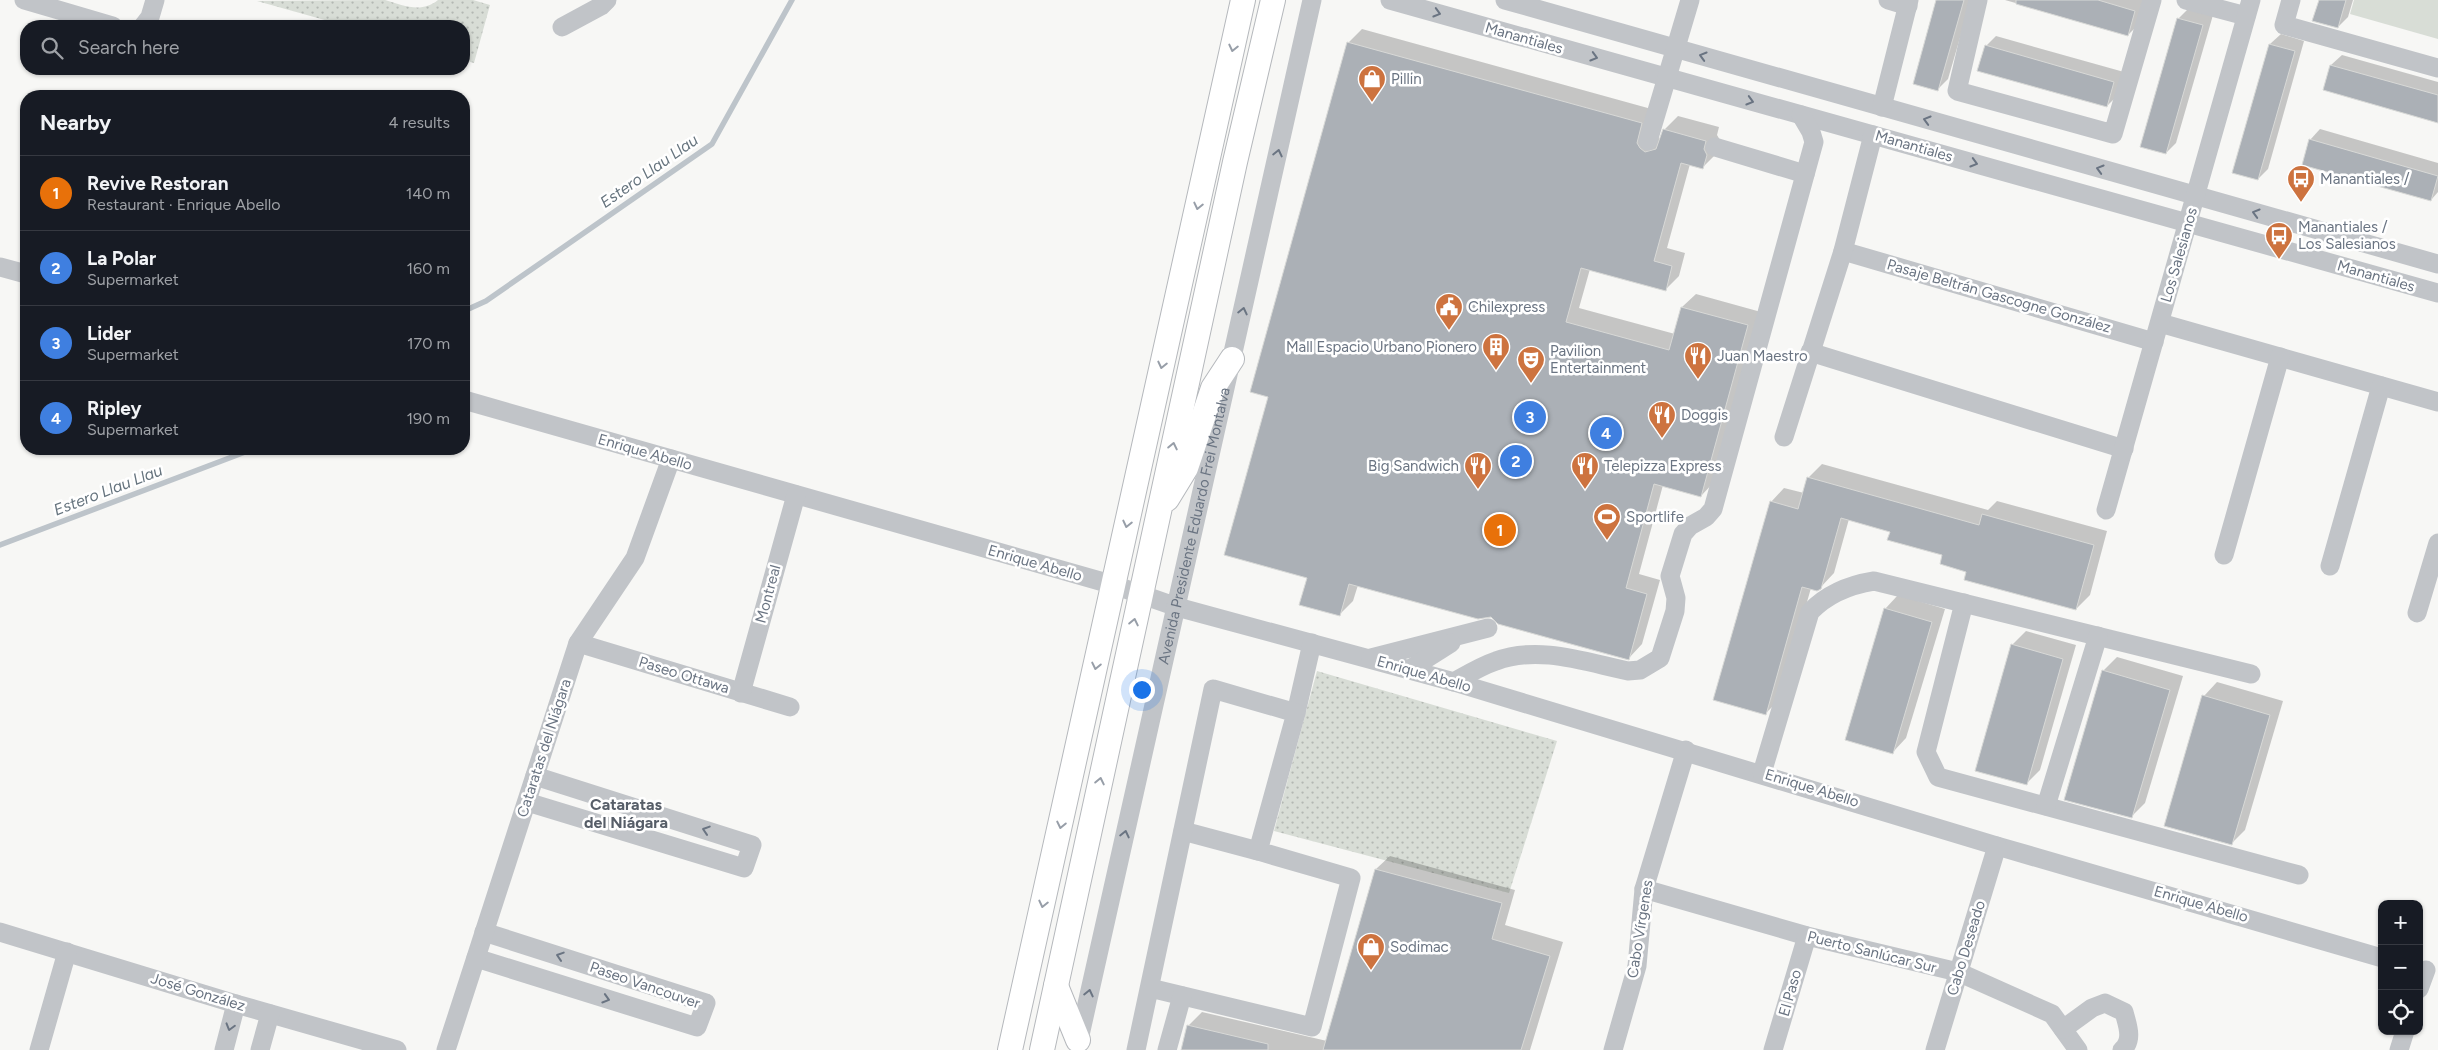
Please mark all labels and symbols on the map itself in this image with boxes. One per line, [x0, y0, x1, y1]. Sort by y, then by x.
one-way arrow [1433, 8, 1441, 18]
street label: Manantiales [1483, 18, 1565, 58]
one-way arrow [1228, 43, 1239, 52]
one-way arrow [1589, 51, 1598, 62]
one-way arrow [1700, 52, 1708, 62]
shop icon: Pillin [1357, 64, 1387, 103]
place label: Pillin [1391, 70, 1422, 88]
one-way arrow [1746, 95, 1754, 105]
one-way arrow [1923, 115, 1931, 125]
street label: Manantiales [1873, 126, 1955, 166]
water label: Estero Llau Llau [596, 130, 702, 212]
one-way arrow [1272, 148, 1283, 157]
one-way arrow [1969, 158, 1978, 168]
one-way arrow [2096, 164, 2105, 174]
bus stop icon: Manantiales / [2286, 164, 2316, 203]
place label: Manantiales / [2320, 170, 2410, 188]
one-way arrow [1193, 202, 1204, 211]
street label: Los Salesianos [2157, 206, 2201, 304]
one-way arrow [2252, 208, 2261, 219]
place label: Manantiales / Los Salesianos [2298, 218, 2396, 253]
bus stop icon: Manantiales / Los Salesianos [2264, 221, 2294, 260]
street label: Pasaje Beltrán Gascogne González [1885, 255, 2113, 337]
street label: Manantiales [2335, 256, 2417, 296]
public building icon: Chilexpress [1434, 292, 1464, 331]
place label: Chilexpress [1468, 298, 1545, 316]
one-way arrow [1237, 307, 1248, 316]
building icon: Mall Espacio Urbano Pionero [1481, 332, 1511, 371]
place label: Mall Espacio Urbano Pionero [1286, 338, 1477, 356]
restaurant icon: Juan Maestro [1683, 341, 1713, 380]
place label: Pavilion Entertainment [1550, 342, 1647, 377]
theatre icon: Pavilion Entertainment [1516, 345, 1546, 384]
place label: Juan Maestro [1717, 347, 1808, 365]
one-way arrow [1158, 360, 1168, 369]
street label: Avenida Presidente Eduardo Frei Montalva [1154, 386, 1234, 666]
pin: 3 [1514, 398, 1546, 436]
restaurant icon: Doggis [1647, 400, 1677, 439]
place label: Doggis [1681, 406, 1728, 424]
pin: 4 [1590, 414, 1622, 452]
street label: Enrique Abello [596, 430, 694, 474]
one-way arrow [1167, 441, 1178, 450]
pin: 2 [1500, 442, 1532, 480]
restaurant icon: Big Sandwich [1463, 451, 1493, 490]
restaurant icon: Telepizza Express [1570, 451, 1600, 490]
place label: Big Sandwich [1368, 457, 1459, 475]
place label: Telepizza Express [1604, 457, 1722, 475]
water label: Estero Llau Llau [51, 461, 165, 519]
sports icon: Sportlife [1592, 502, 1622, 541]
place label: Sportlife [1626, 508, 1684, 526]
pin: 1 [1484, 511, 1516, 549]
one-way arrow [1122, 519, 1133, 528]
street label: Enrique Abello [986, 541, 1084, 585]
street label: Montreal [752, 563, 784, 625]
one-way arrow [1129, 618, 1139, 627]
street label: Enrique Abello [1375, 652, 1473, 696]
street label: Paseo Ottawa [637, 653, 731, 697]
one-way arrow [1091, 662, 1102, 671]
street label: Cataratas del Niágara [513, 677, 575, 819]
your location [1129, 677, 1155, 703]
street label: Enrique Abello [1763, 765, 1861, 811]
one-way arrow [1094, 777, 1105, 785]
district label: Cataratas del Niágara [584, 795, 668, 832]
one-way arrow [1056, 821, 1067, 830]
one-way arrow [702, 826, 710, 836]
one-way arrow [1119, 830, 1130, 839]
street label: Cabo Vírgenes [1623, 879, 1657, 979]
street label: Enrique Abello [2152, 882, 2250, 926]
street label: Cabo Deseado [1943, 898, 1989, 998]
one-way arrow [1038, 900, 1049, 909]
street label: Puerto Sanlúcar Sur [1806, 927, 1938, 977]
shop icon: Sodimac [1356, 932, 1386, 971]
place label: Sodimac [1390, 938, 1449, 956]
one-way arrow [556, 952, 564, 962]
street label: Paseo Vancouver [587, 958, 703, 1012]
street label: El Paso [1775, 967, 1805, 1018]
street label: José González [149, 969, 247, 1015]
one-way arrow [1083, 988, 1094, 997]
one-way arrow [601, 993, 610, 1003]
one-way arrow [225, 1023, 236, 1032]

